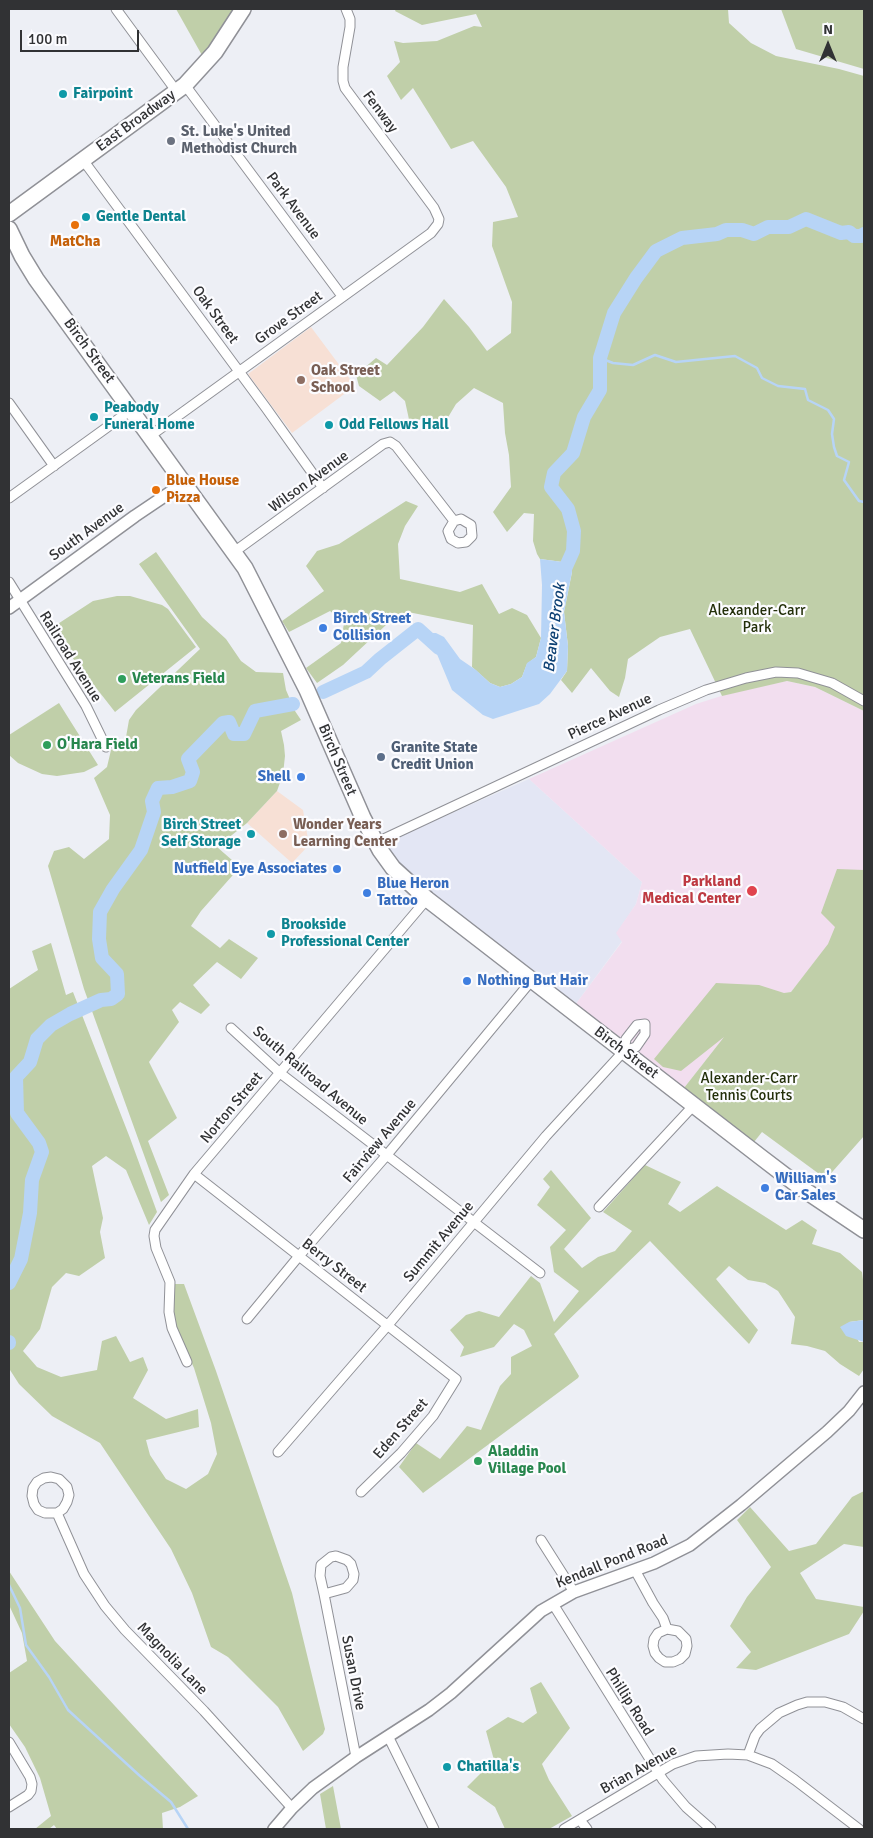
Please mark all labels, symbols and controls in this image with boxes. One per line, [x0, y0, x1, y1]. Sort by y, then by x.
scale bar [22, 20, 141, 52]
north arrow [803, 20, 853, 70]
text: N [823, 21, 833, 38]
text: 100 m [28, 30, 68, 48]
place label: Fairpoint [73, 85, 133, 103]
street label: East Broadway [93, 86, 179, 156]
street label: Fenway [358, 87, 402, 137]
marker: Fairpoint [57, 88, 69, 100]
place label: St. Luke's United Methodist Church [181, 123, 297, 158]
marker: St. Luke's United Methodist Church [165, 135, 177, 147]
street label: Park Avenue [262, 169, 324, 243]
place label: Gentle Dental [96, 208, 186, 226]
marker: Gentle Dental [80, 211, 92, 223]
marker: MatCha [69, 219, 81, 231]
place label: MatCha [50, 233, 100, 251]
street label: Oak Street [188, 283, 242, 347]
street label: Grove Street [252, 287, 326, 349]
street label: Birch Street [59, 315, 119, 387]
place label: Oak Street School [311, 362, 380, 397]
marker: Oak Street School [295, 374, 307, 386]
place label: Peabody Funeral Home [104, 399, 195, 434]
marker: Peabody Funeral Home [88, 411, 100, 423]
place label: Odd Fellows Hall [339, 416, 449, 434]
marker: Odd Fellows Hall [323, 419, 335, 431]
street label: Wilson Avenue [266, 447, 352, 517]
place label: Blue House Pizza [166, 472, 239, 507]
marker: Blue House Pizza [150, 484, 162, 496]
street label: South Avenue [46, 499, 128, 565]
water label: Beaver Brook [540, 582, 570, 674]
park label: Alexander-Carr Park [708, 602, 806, 637]
street label: Railroad Avenue [35, 608, 105, 706]
place label: Birch Street Collision [333, 610, 411, 645]
marker: Birch Street Collision [317, 622, 329, 634]
place label: Veterans Field [132, 670, 225, 688]
marker: Veterans Field [116, 673, 128, 685]
street label: Pierce Avenue [565, 690, 655, 744]
street label: Birch Street [314, 722, 360, 798]
place label: O'Hara Field [57, 736, 138, 754]
marker: O'Hara Field [41, 739, 53, 751]
place label: Granite State Credit Union [391, 739, 478, 774]
marker: Granite State Credit Union [375, 751, 387, 763]
place label: Shell [258, 768, 291, 786]
marker: Shell [295, 771, 307, 783]
place label: Birch Street Self Storage [161, 816, 241, 851]
place label: Wonder Years Learning Center [293, 816, 398, 851]
marker: Birch Street Self Storage [245, 828, 257, 840]
marker: Wonder Years Learning Center [277, 828, 289, 840]
place label: Nutfield Eye Associates [174, 860, 327, 878]
marker: Nutfield Eye Associates [331, 863, 343, 875]
place label: Parkland Medical Center [642, 873, 741, 908]
place label: Blue Heron Tattoo [377, 875, 449, 910]
marker: Parkland Medical Center [745, 884, 759, 898]
marker: Blue Heron Tattoo [361, 887, 373, 899]
place label: Brookside Professional Center [281, 916, 409, 951]
marker: Brookside Professional Center [265, 928, 277, 940]
place label: Nothing But Hair [477, 972, 588, 990]
marker: Nothing But Hair [461, 975, 473, 987]
street label: South Railroad Avenue [249, 1023, 371, 1129]
street label: Birch Street [590, 1023, 662, 1083]
street label: Norton Street [197, 1069, 267, 1147]
park label: Alexander-Carr Tennis Courts [700, 1070, 798, 1105]
street label: Fairview Avenue [340, 1095, 420, 1187]
place label: William's Car Sales [775, 1170, 836, 1205]
marker: William's Car Sales [759, 1182, 771, 1194]
street label: Summit Avenue [400, 1198, 478, 1286]
street label: Berry Street [298, 1235, 370, 1297]
street label: Eden Street [370, 1395, 432, 1463]
place label: Aladdin Village Pool [488, 1443, 566, 1478]
marker: Aladdin Village Pool [472, 1455, 484, 1467]
street label: Kendall Pond Road [553, 1531, 671, 1593]
street label: Magnolia Lane [133, 1619, 211, 1699]
street label: Susan Drive [337, 1634, 369, 1712]
street label: Phillip Road [601, 1665, 657, 1739]
street label: Brian Avenue [598, 1742, 680, 1798]
place label: Chatilla's [457, 1758, 519, 1776]
marker: Chatilla's [441, 1761, 453, 1773]

